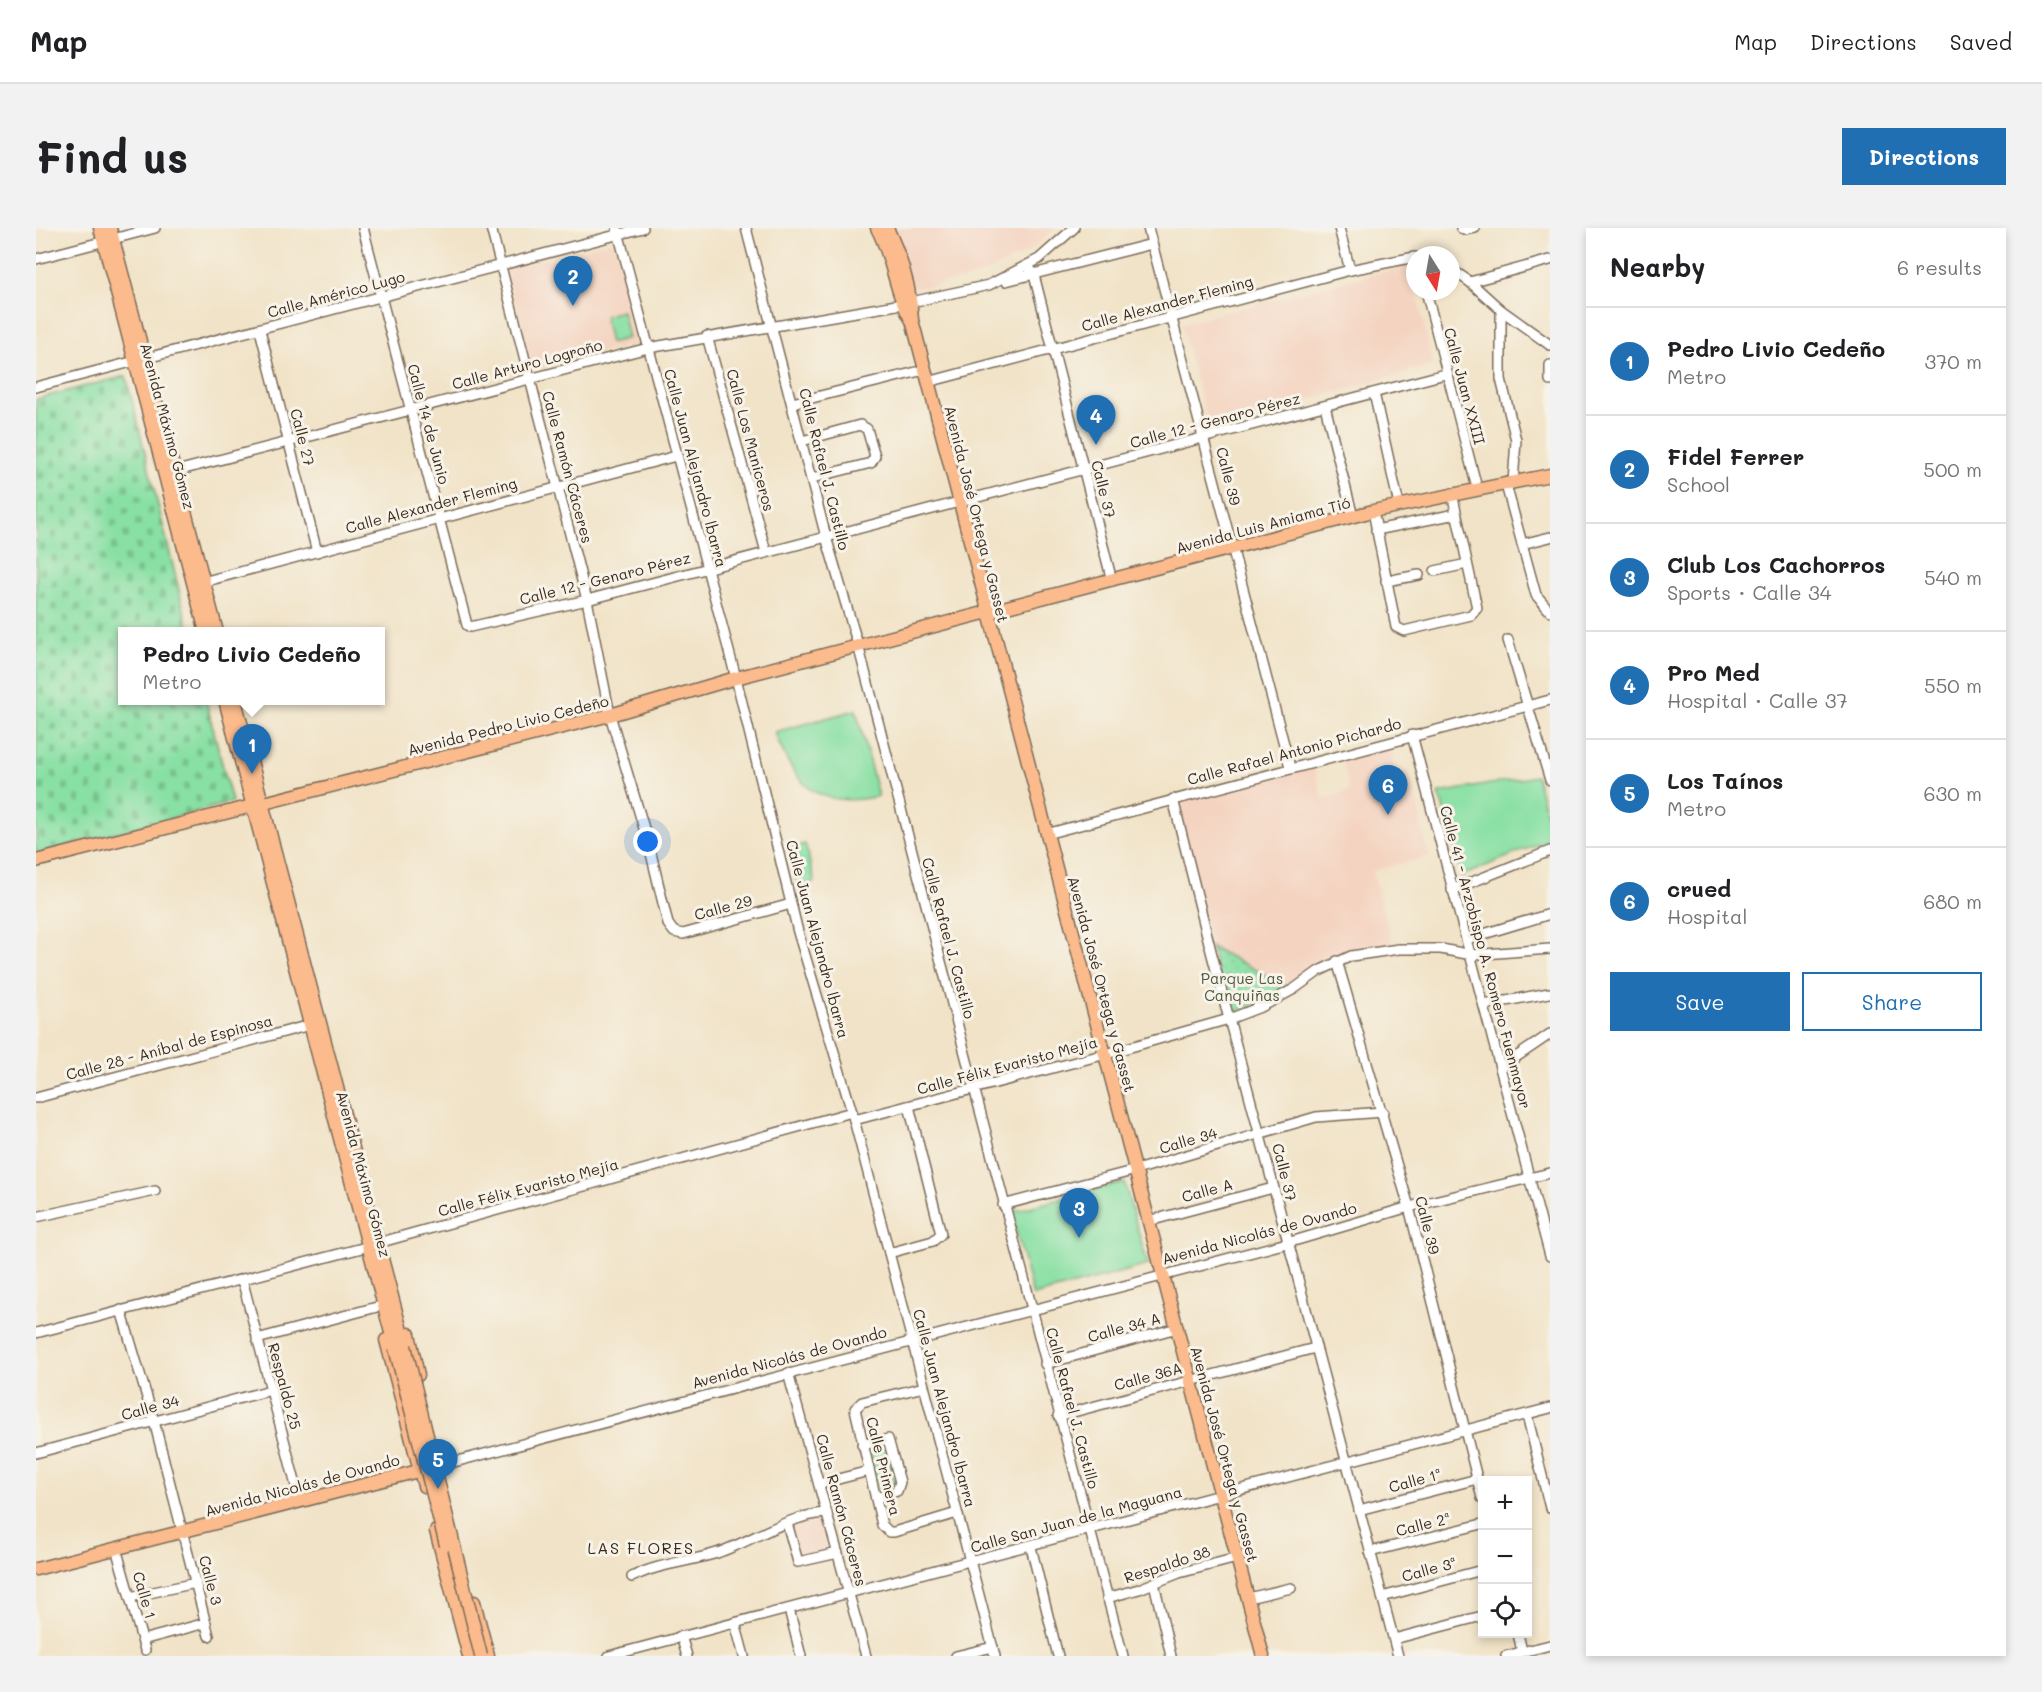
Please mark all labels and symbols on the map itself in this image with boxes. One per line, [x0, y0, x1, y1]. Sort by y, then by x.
north arrow [1406, 246, 1460, 300]
pin: 2 [554, 256, 592, 306]
street label: Calle Américo Lugo [265, 266, 407, 322]
street label: Calle Alexander Fleming [1079, 270, 1255, 336]
street label: Calle Juan XXIII [1440, 325, 1490, 447]
street label: Calle Arturo Logroño [450, 334, 604, 394]
street label: Avenida Máximo Gómez [136, 341, 200, 511]
street label: Calle 14 de Junio [403, 362, 455, 486]
street label: Calle Juan Alejandro lbarra [660, 367, 732, 569]
street label: Calle Los Maniceros [722, 367, 780, 513]
street label: Calle Rafael J. Castillo [795, 386, 855, 552]
street label: Calle 12 - Genaro Pérez [1128, 388, 1302, 452]
street label: Calle Ramón Cáceres [538, 389, 598, 545]
pin: 4 [1076, 396, 1116, 445]
street label: Avenida José Ortega y Gasset [940, 403, 1014, 625]
street label: Calle 27 [286, 406, 320, 468]
street label: Calle 39 [1212, 445, 1246, 507]
street label: Calle 37 [1087, 458, 1121, 520]
street label: Calle Alexander Fleming [343, 472, 519, 538]
street label: Avenida Luis Amiama Tió [1174, 492, 1352, 558]
street label: Calle 12 - Genaro Pérez [517, 547, 693, 609]
street label: Avenida Pedro Livio Cedeño [405, 690, 611, 760]
street label: Calle Rafael Antonio Pichardo [1185, 713, 1403, 789]
pin: 1 [232, 724, 272, 774]
pin: 6 [1368, 766, 1408, 815]
street label: Calle 41 - Arzobispo A. Romero Fuenmayor [1436, 803, 1536, 1111]
your location [633, 827, 662, 856]
street label: Calle Juan Alejandro lbarra [782, 838, 854, 1040]
street label: Calle Rafael J. Castillo [918, 855, 980, 1021]
street label: Avenida José Ortega y Gasset [1064, 874, 1140, 1094]
street label: Calle 29 [692, 890, 754, 924]
park label: Parque Las Canquiñas [1201, 968, 1283, 1005]
street label: Calle 28 - Aníbal de Espinosa [64, 1010, 274, 1084]
street label: Calle Félix Evaristo Mejía [915, 1031, 1099, 1099]
street label: Avenida Máximo Gómez [332, 1089, 396, 1259]
street label: Calle 34 [1157, 1122, 1219, 1158]
street label: Calle 37 [1268, 1141, 1302, 1203]
street label: Calle Félix Evaristo Mejía [436, 1153, 620, 1221]
street label: Calle A [1179, 1174, 1235, 1206]
pin: 3 [1060, 1188, 1098, 1238]
street label: Calle 39 [1411, 1194, 1445, 1256]
street label: Avenida Nicolás de Ovando [1159, 1197, 1359, 1269]
street label: Calle Juan Alejandro lbarra [909, 1307, 981, 1509]
street label: Calle 34 A [1085, 1308, 1163, 1346]
street label: Avenida Nicolás de Ovando [689, 1321, 889, 1393]
street label: Calle Rafael J. Castillo [1042, 1325, 1104, 1491]
street label: Respaldo 25 [264, 1340, 306, 1432]
street label: Avenida José Ortega y Gasset [1187, 1344, 1263, 1564]
street label: Calle 36A [1112, 1357, 1184, 1395]
street label: Calle 34 [119, 1390, 181, 1424]
street label: Calle Primera [862, 1415, 906, 1517]
street label: Calle Ramón Cáceres [812, 1432, 872, 1588]
pin: 5 [418, 1440, 458, 1489]
street label: Avenida Nicolás de Ovando [202, 1449, 402, 1521]
street label: Calle 1ª [1386, 1463, 1444, 1497]
street label: Calle San Juan de la Maguana [968, 1481, 1184, 1557]
street label: Calle 2ª [1394, 1508, 1452, 1540]
district label: LAS FLORES [587, 1537, 695, 1558]
street label: Respaldo 38 [1121, 1541, 1213, 1587]
street label: Calle 3ª [1399, 1552, 1459, 1586]
street label: Calle 3 [195, 1553, 227, 1607]
street label: Calle 1 [129, 1569, 161, 1621]

